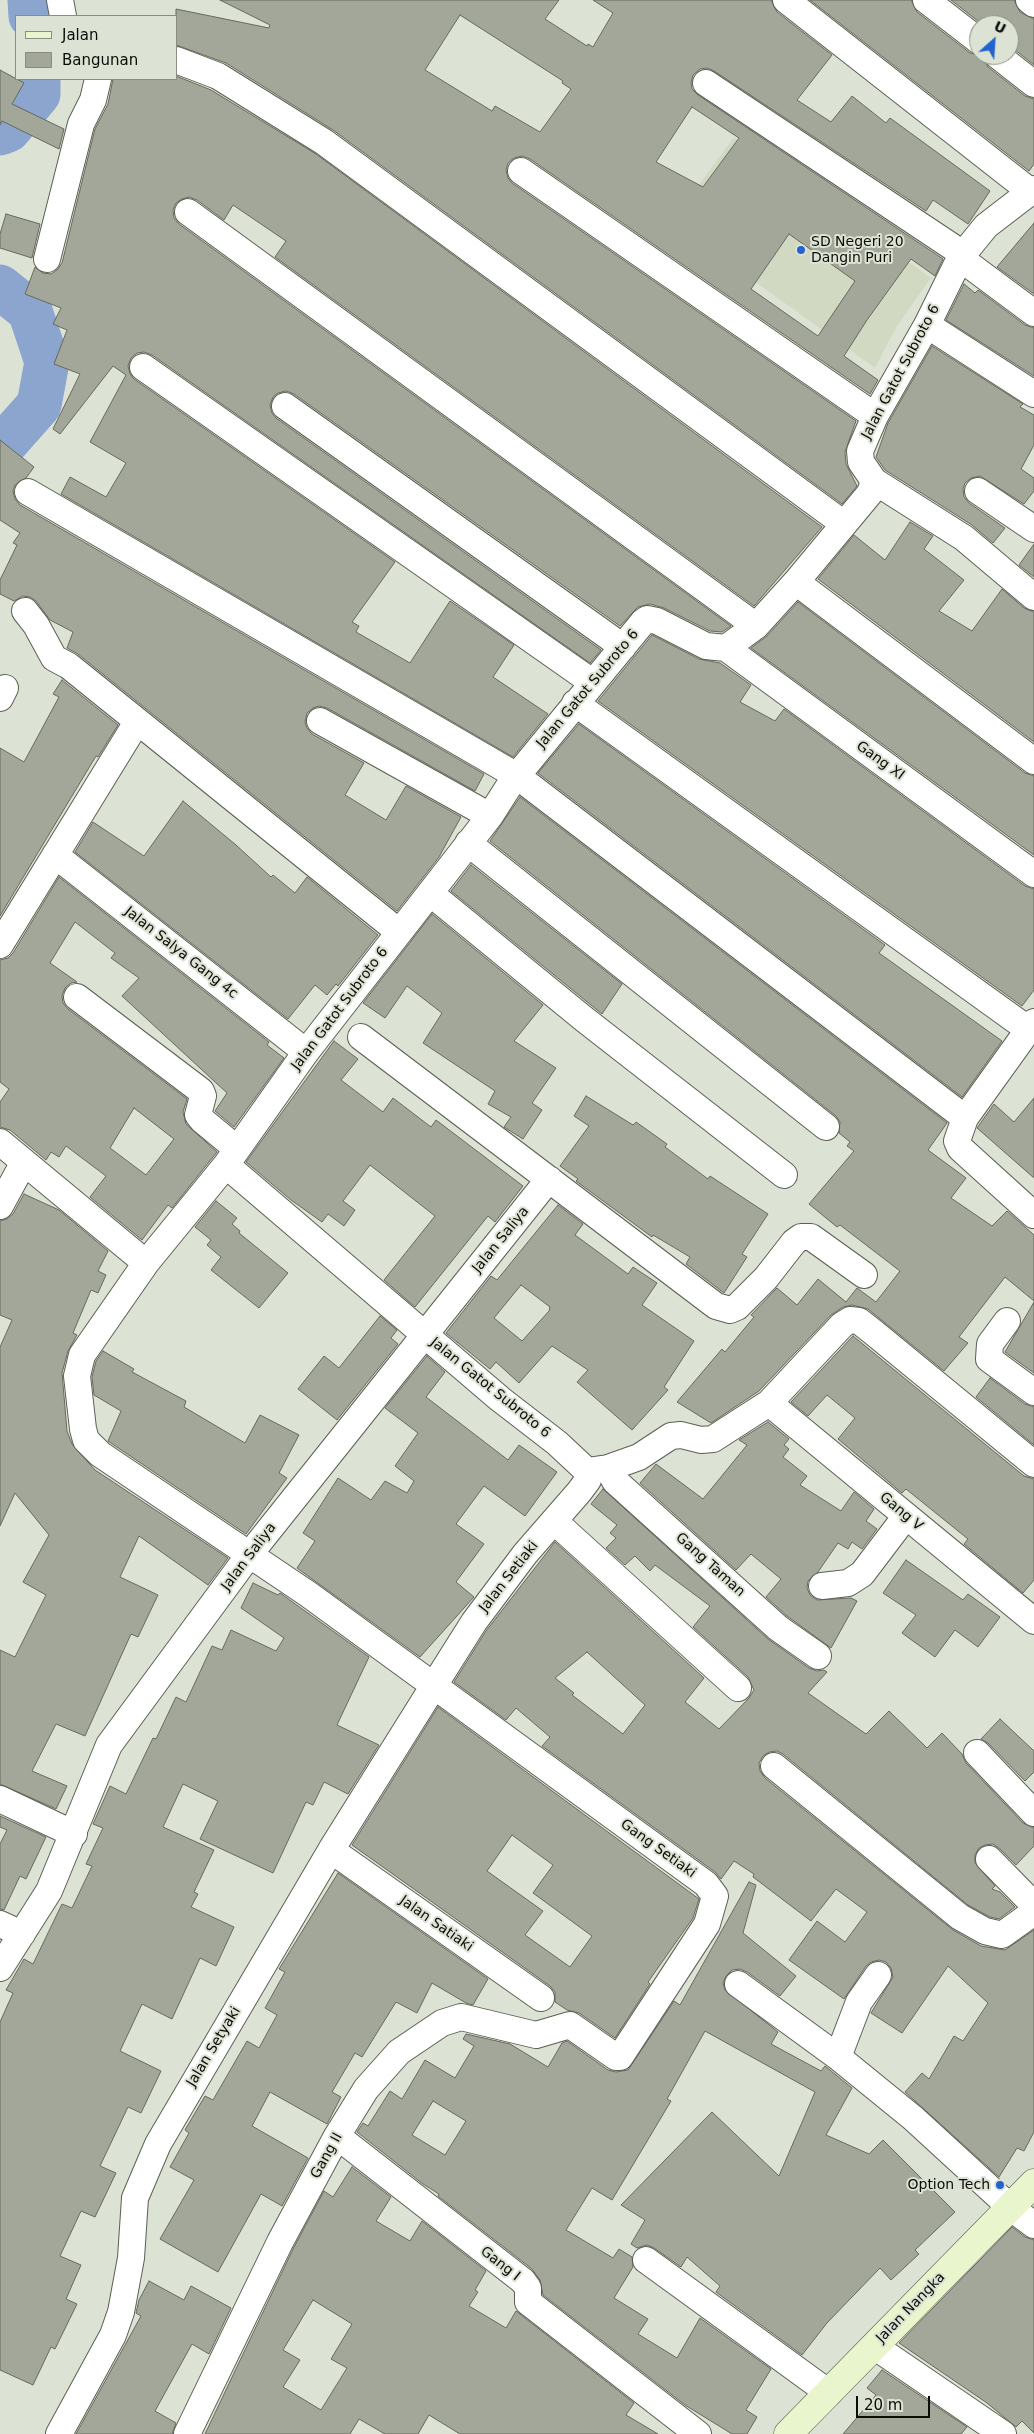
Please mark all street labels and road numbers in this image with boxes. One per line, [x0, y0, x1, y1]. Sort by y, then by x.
street label: Jalan Gatot Subroto 6 [858, 302, 944, 442]
street label: Jalan Gatot Subroto 6 [533, 626, 643, 752]
street label: Gang XI [853, 738, 907, 784]
street label: Jalan Salya Gang 4c [121, 903, 241, 1003]
street label: Jalan Gatot Subroto 6 [288, 944, 392, 1074]
street label: Jalan Saliya [469, 1203, 533, 1277]
street label: Jalan Gatot Subroto 6 [426, 1334, 554, 1442]
street label: Gang V [876, 1489, 926, 1535]
street label: Jalan Saliya [218, 1520, 280, 1594]
street label: Gang Taman [672, 1529, 748, 1601]
street label: Jalan Setiaki [476, 1538, 542, 1616]
street label: Gang Setiaki [617, 1816, 699, 1882]
street label: Jalan Satiaki [396, 1892, 476, 1956]
street label: Jalan Setyaki [184, 2004, 244, 2090]
street label: Gang II [308, 2130, 346, 2182]
street label: Gang I [477, 2243, 523, 2285]
street label: Jalan Nangka [873, 2269, 949, 2347]

